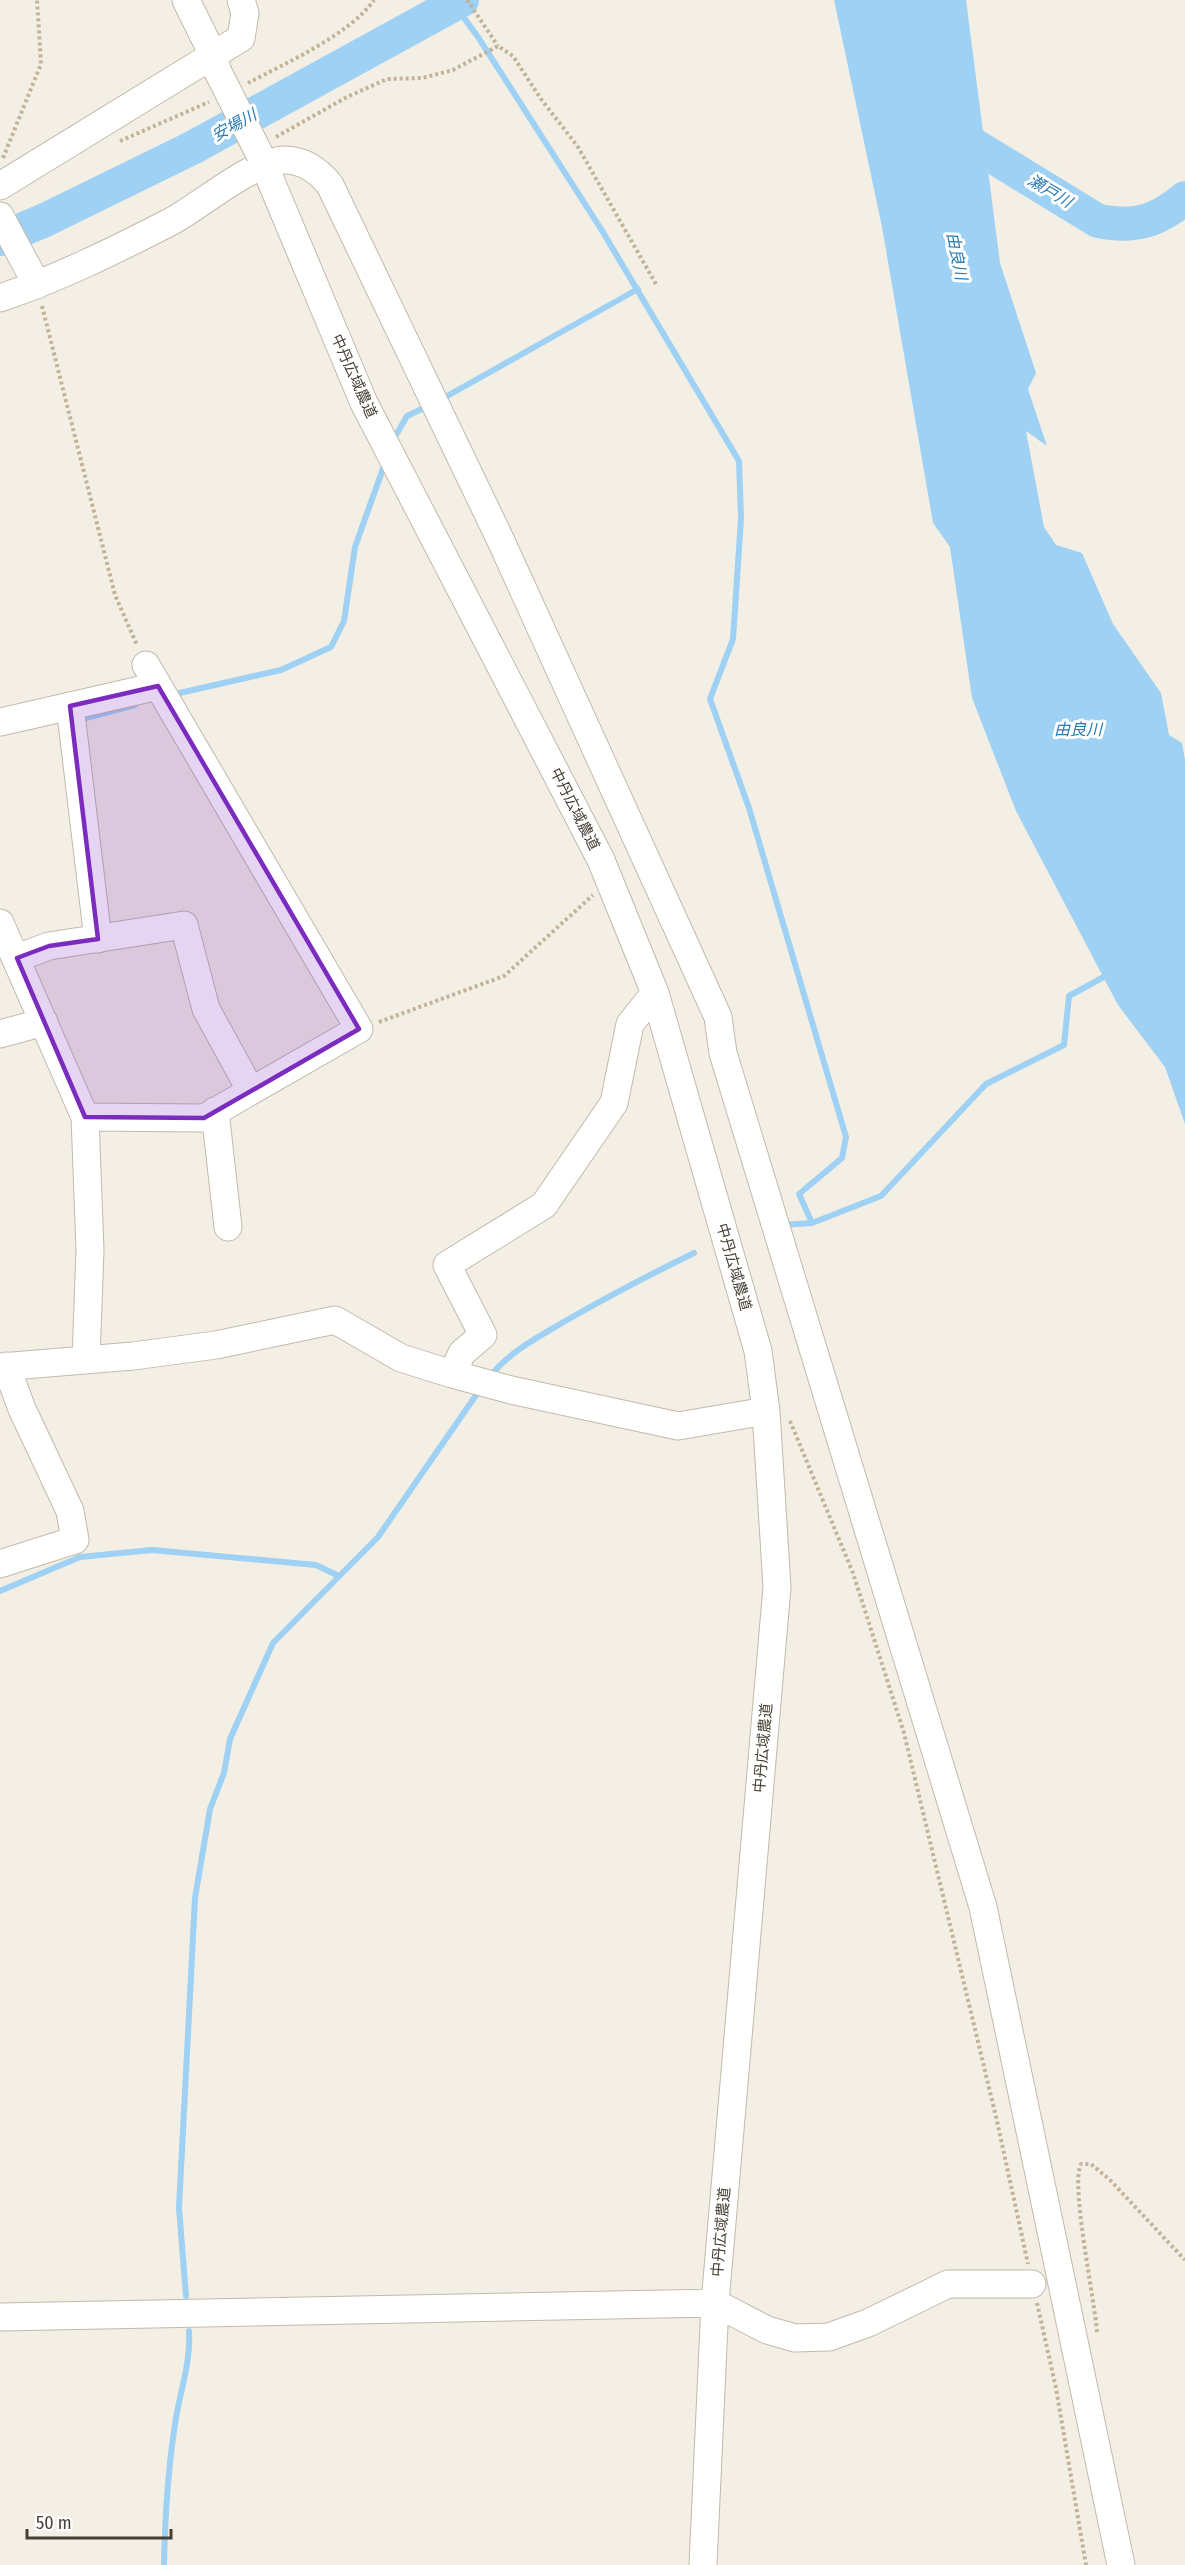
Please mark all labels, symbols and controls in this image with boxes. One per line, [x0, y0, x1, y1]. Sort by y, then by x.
water label: 安場川 [208, 104, 261, 145]
water label: 瀬戸川 [1025, 170, 1077, 213]
water label: 由良川 [943, 231, 971, 283]
street label: 中丹広域農道 [327, 331, 381, 421]
water label: 由良川 [1054, 720, 1104, 739]
street label: 中丹広域農道 [547, 765, 603, 853]
street label: 中丹広域農道 [713, 1221, 755, 1313]
street label: 中丹広域農道 [750, 1702, 776, 1794]
street label: 中丹広域農道 [708, 2186, 734, 2278]
scale bar [27, 2502, 171, 2540]
text: 50 m [36, 2512, 72, 2534]

